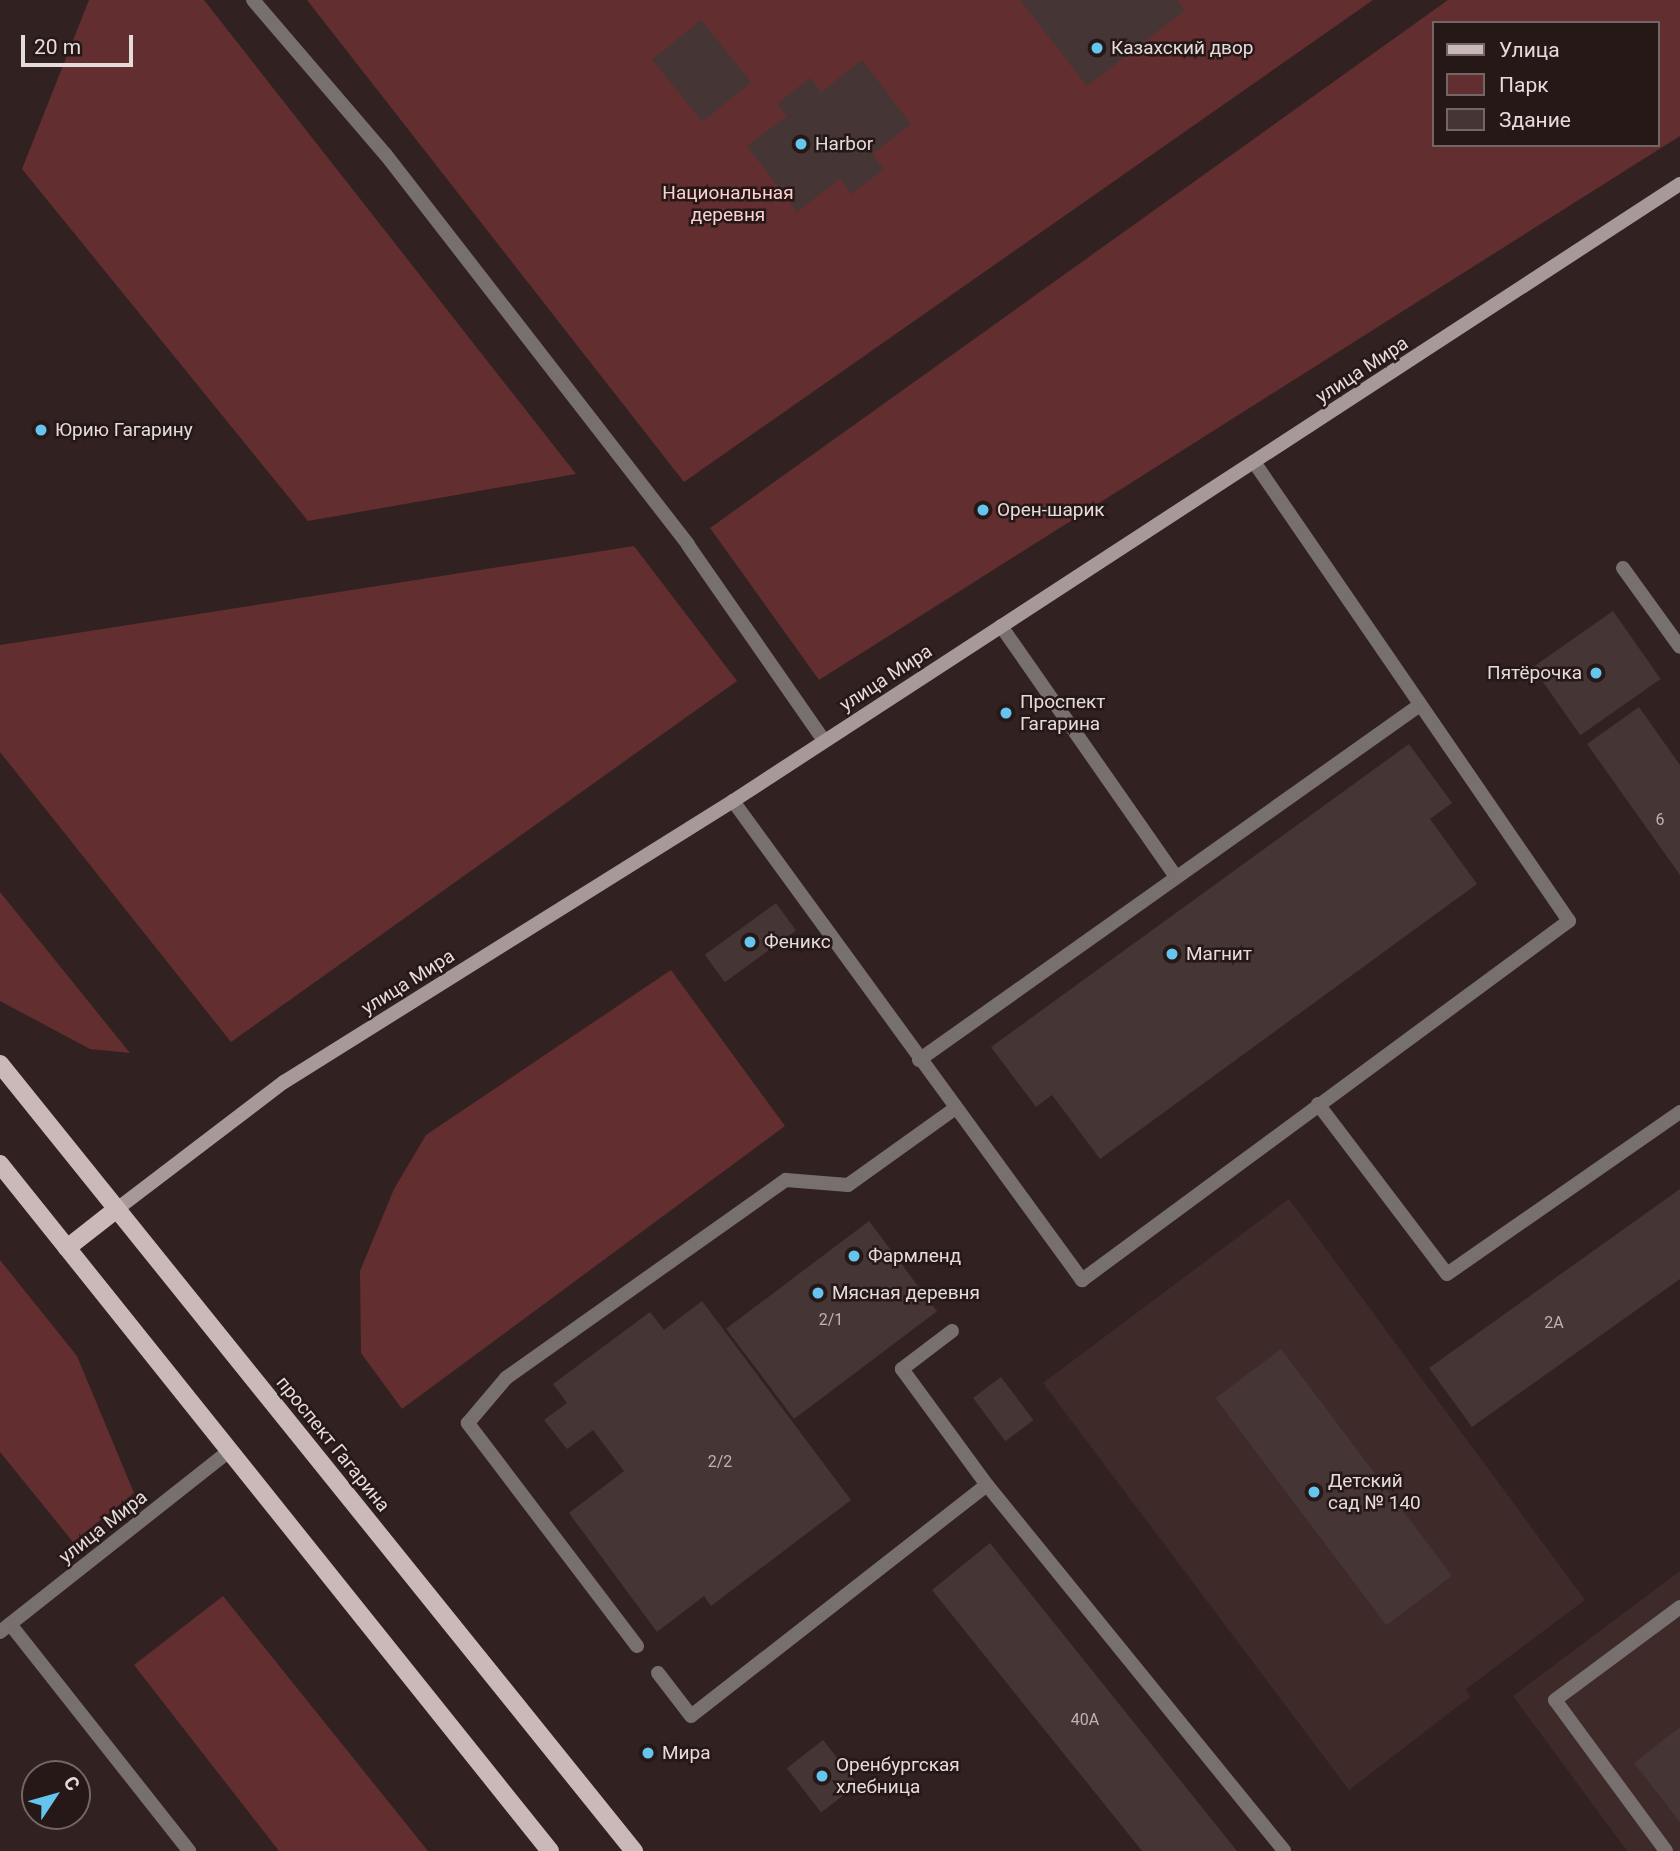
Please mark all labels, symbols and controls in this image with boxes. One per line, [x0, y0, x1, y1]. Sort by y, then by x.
scale bar [24, 21, 136, 65]
legend [1432, 21, 1659, 147]
text: 20 m [34, 35, 81, 59]
place label: Казахский двор [1111, 37, 1253, 59]
text: Улица [1499, 38, 1560, 62]
marker: Казахский двор [1089, 40, 1105, 56]
text: Парк [1499, 73, 1549, 97]
text: Здание [1499, 108, 1571, 132]
place label: Harbor [815, 133, 873, 155]
marker: Harbor [793, 136, 809, 152]
park label: Национальная деревня [662, 182, 794, 226]
street label: улица Мира [1312, 332, 1412, 408]
place label: Юрию Гагарину [55, 419, 193, 441]
marker: Юрию Гагарину [33, 422, 49, 438]
place label: Орен-шарик [997, 499, 1105, 521]
marker: Орен-шарик [975, 502, 991, 518]
street label: улица Мира [836, 640, 936, 716]
place label: Пятёрочка [1487, 662, 1582, 684]
marker: Пятёрочка [1588, 665, 1604, 681]
place label: Проспект Гагарина [1020, 691, 1105, 735]
marker: Проспект Гагарина [998, 705, 1014, 721]
house number: 6 [1656, 810, 1664, 830]
place label: Феникс [764, 931, 831, 953]
marker: Феникс [742, 934, 758, 950]
place label: Магнит [1186, 943, 1252, 965]
street label: улица Мира [357, 944, 459, 1020]
marker: Магнит [1164, 946, 1180, 962]
place label: Фармленд [868, 1245, 961, 1267]
marker: Фармленд [846, 1248, 862, 1264]
place label: Мясная деревня [832, 1282, 980, 1304]
marker: Мясная деревня [810, 1285, 826, 1301]
house number: 2/1 [819, 1310, 843, 1330]
house number: 2А [1544, 1313, 1564, 1333]
street label: проспект Гагарина [271, 1372, 395, 1516]
house number: 2/2 [708, 1452, 732, 1472]
place label: Детский сад № 140 [1328, 1470, 1421, 1514]
marker: Детский сад № 140 [1306, 1484, 1322, 1500]
street label: улица Мира [54, 1486, 152, 1568]
house number: 40А [1071, 1710, 1099, 1730]
place label: Мира [662, 1742, 711, 1764]
marker: Мира [640, 1745, 656, 1761]
place label: Оренбургская хлебница [836, 1754, 960, 1798]
north arrow [21, 1760, 91, 1830]
marker: Оренбургская хлебница [814, 1768, 830, 1784]
text: С [59, 1772, 85, 1795]

